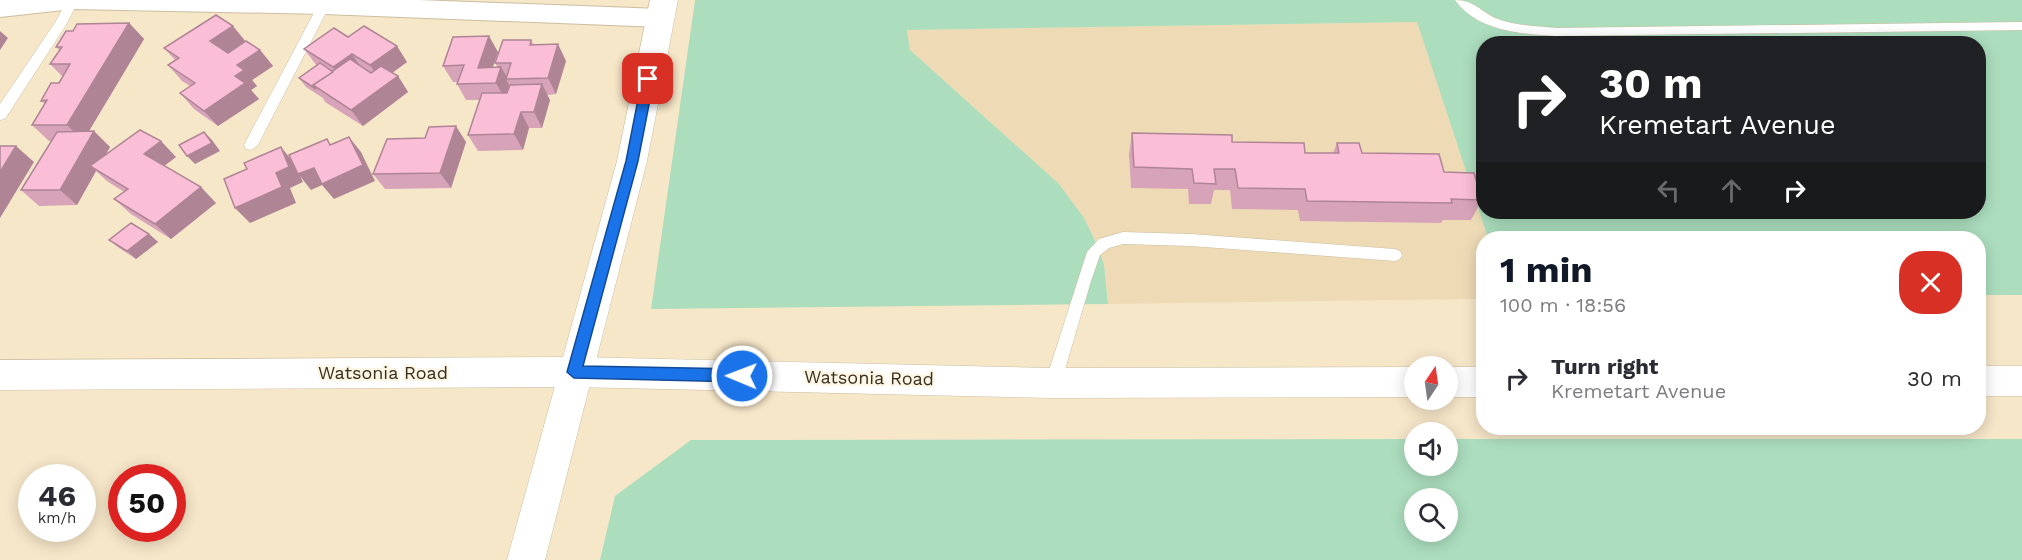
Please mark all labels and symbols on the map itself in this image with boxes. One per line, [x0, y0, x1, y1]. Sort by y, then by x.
pin [622, 53, 673, 104]
position arrow [710, 344, 774, 408]
north arrow [1404, 356, 1458, 410]
street label: Watsonia Road [318, 362, 448, 383]
street label: Watsonia Road [804, 366, 934, 389]
speed limit sign: 50 [108, 464, 186, 542]

